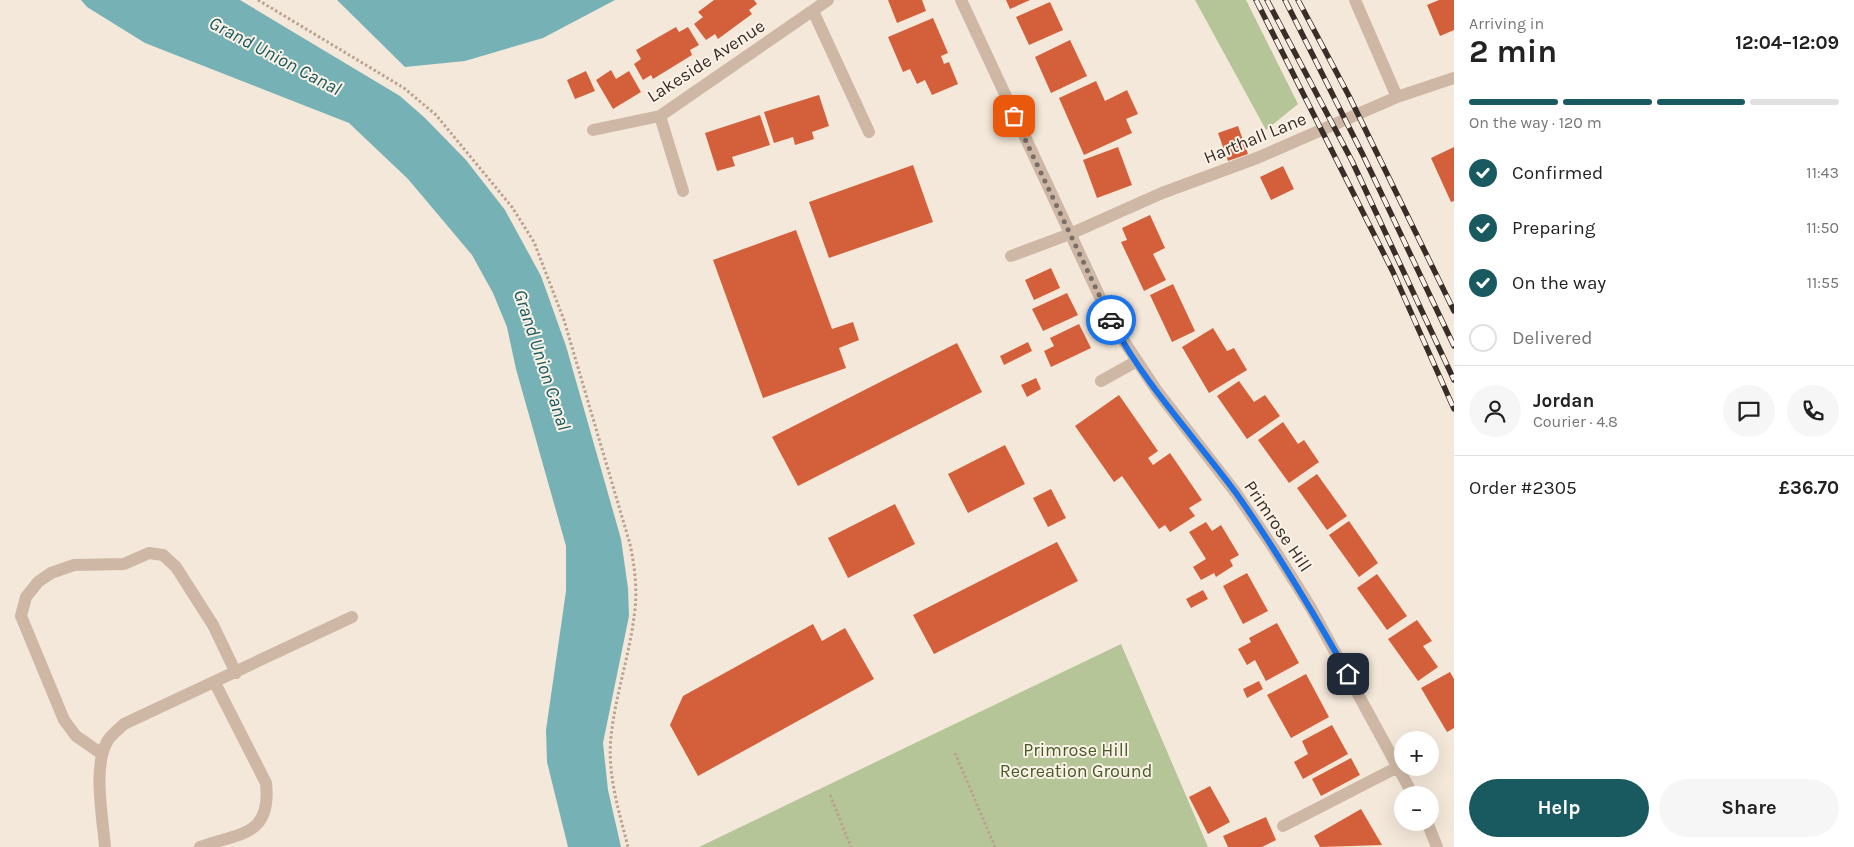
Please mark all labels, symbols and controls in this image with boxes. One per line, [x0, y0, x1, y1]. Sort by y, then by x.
water label: Grand Union Canal [205, 12, 345, 100]
text: Arriving in [1469, 14, 1544, 33]
street label: Lakeside Avenue [643, 15, 769, 107]
text: 12:04–12:09 [1735, 32, 1839, 54]
text: 2 min [1469, 33, 1557, 70]
pin [993, 95, 1035, 137]
icon: bag [1000, 102, 1028, 130]
street label: Harthall Lane [1200, 107, 1310, 169]
text: On the way · 120 m [1469, 113, 1602, 132]
icon: check [1469, 159, 1497, 187]
text: Confirmed [1512, 162, 1603, 184]
text: 11:43 [1806, 163, 1839, 182]
icon: check [1469, 214, 1497, 242]
text: Preparing [1512, 217, 1595, 239]
text: 11:50 [1806, 218, 1839, 237]
icon: check [1469, 269, 1497, 297]
text: On the way [1512, 272, 1606, 294]
text: 11:55 [1807, 273, 1839, 292]
water label: Grand Union Canal [509, 287, 575, 433]
courier [1086, 295, 1136, 345]
icon: car [1097, 306, 1125, 334]
text: Delivered [1512, 327, 1592, 349]
button: person [1469, 385, 1521, 437]
button: chat [1723, 385, 1775, 437]
button: phone [1787, 385, 1839, 437]
text: Jordan [1533, 390, 1594, 412]
text: Courier · 4.8 [1533, 412, 1618, 431]
street label: Primrose Hill [1239, 476, 1317, 576]
text: Order #2305 [1469, 477, 1577, 499]
text: £36.70 [1779, 477, 1839, 499]
pin [1327, 653, 1369, 695]
icon: home [1334, 660, 1362, 688]
map controls [1394, 731, 1439, 831]
button: + [1394, 731, 1439, 776]
park label: Primrose Hill Recreation Ground [1000, 739, 1152, 782]
button: Help [1469, 779, 1649, 837]
button: Share [1659, 779, 1839, 837]
button: − [1394, 786, 1439, 831]

